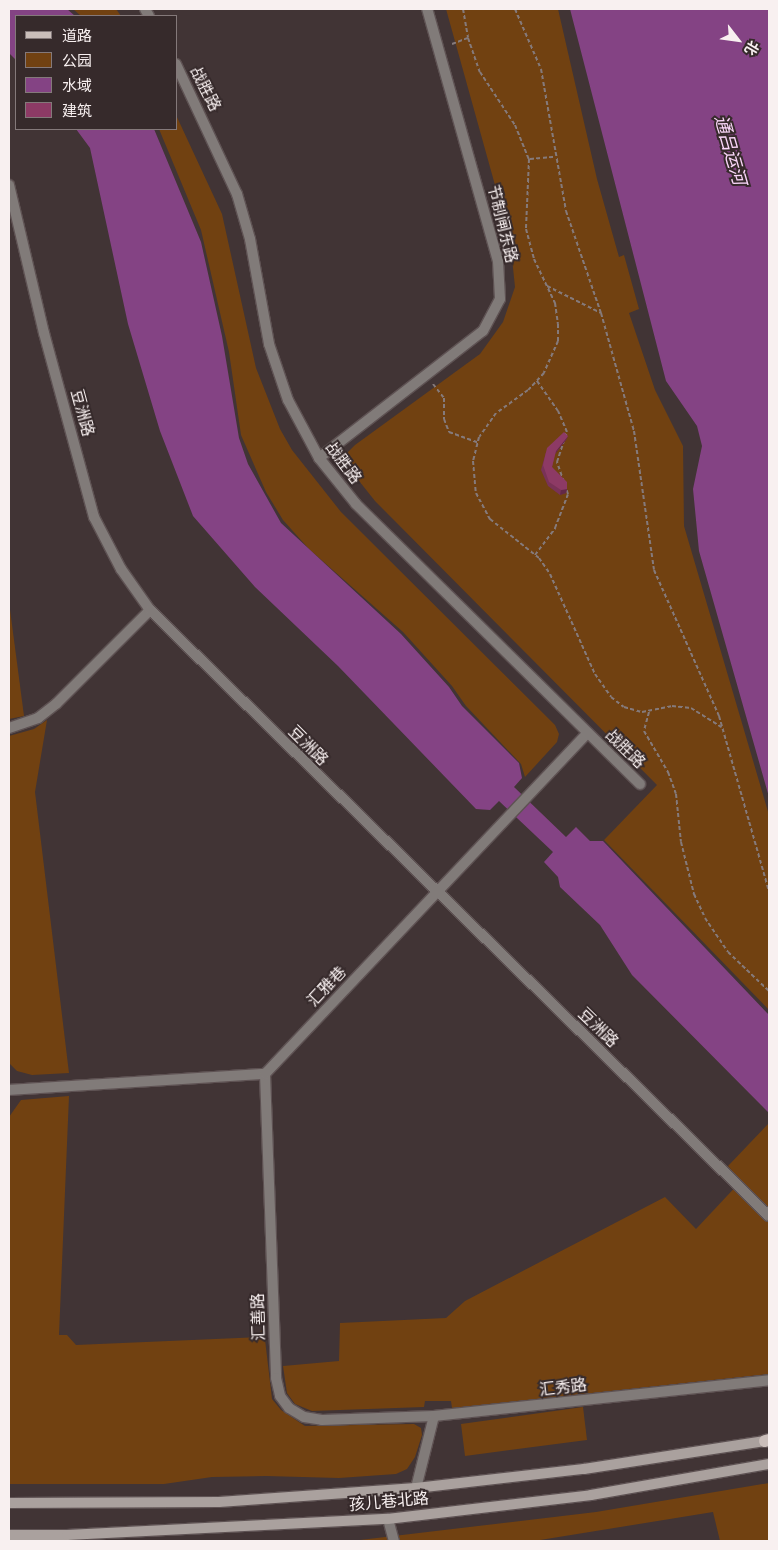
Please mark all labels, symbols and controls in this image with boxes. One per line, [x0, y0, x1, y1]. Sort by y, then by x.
legend [15, 15, 178, 130]
north arrow [713, 15, 763, 65]
text: 道路 [62, 27, 92, 45]
text: 北 [741, 37, 762, 58]
text: 公园 [62, 52, 92, 70]
street label: 战胜路 [186, 63, 224, 115]
text: 水域 [62, 77, 92, 95]
text: 建筑 [62, 102, 92, 120]
water label: 通吕运河 [710, 112, 750, 188]
street label: 节制闸东路 [483, 183, 521, 265]
street label: 豆洲路 [67, 387, 97, 439]
street label: 战胜路 [321, 438, 365, 488]
street label: 豆洲路 [284, 722, 332, 770]
street label: 战胜路 [601, 725, 649, 773]
street label: 汇雅巷 [304, 963, 350, 1011]
street label: 豆洲路 [574, 1004, 622, 1052]
street label: 汇善路 [249, 1293, 269, 1341]
street label: 汇秀路 [538, 1376, 588, 1400]
street label: 孩儿巷北路 [348, 1489, 430, 1515]

